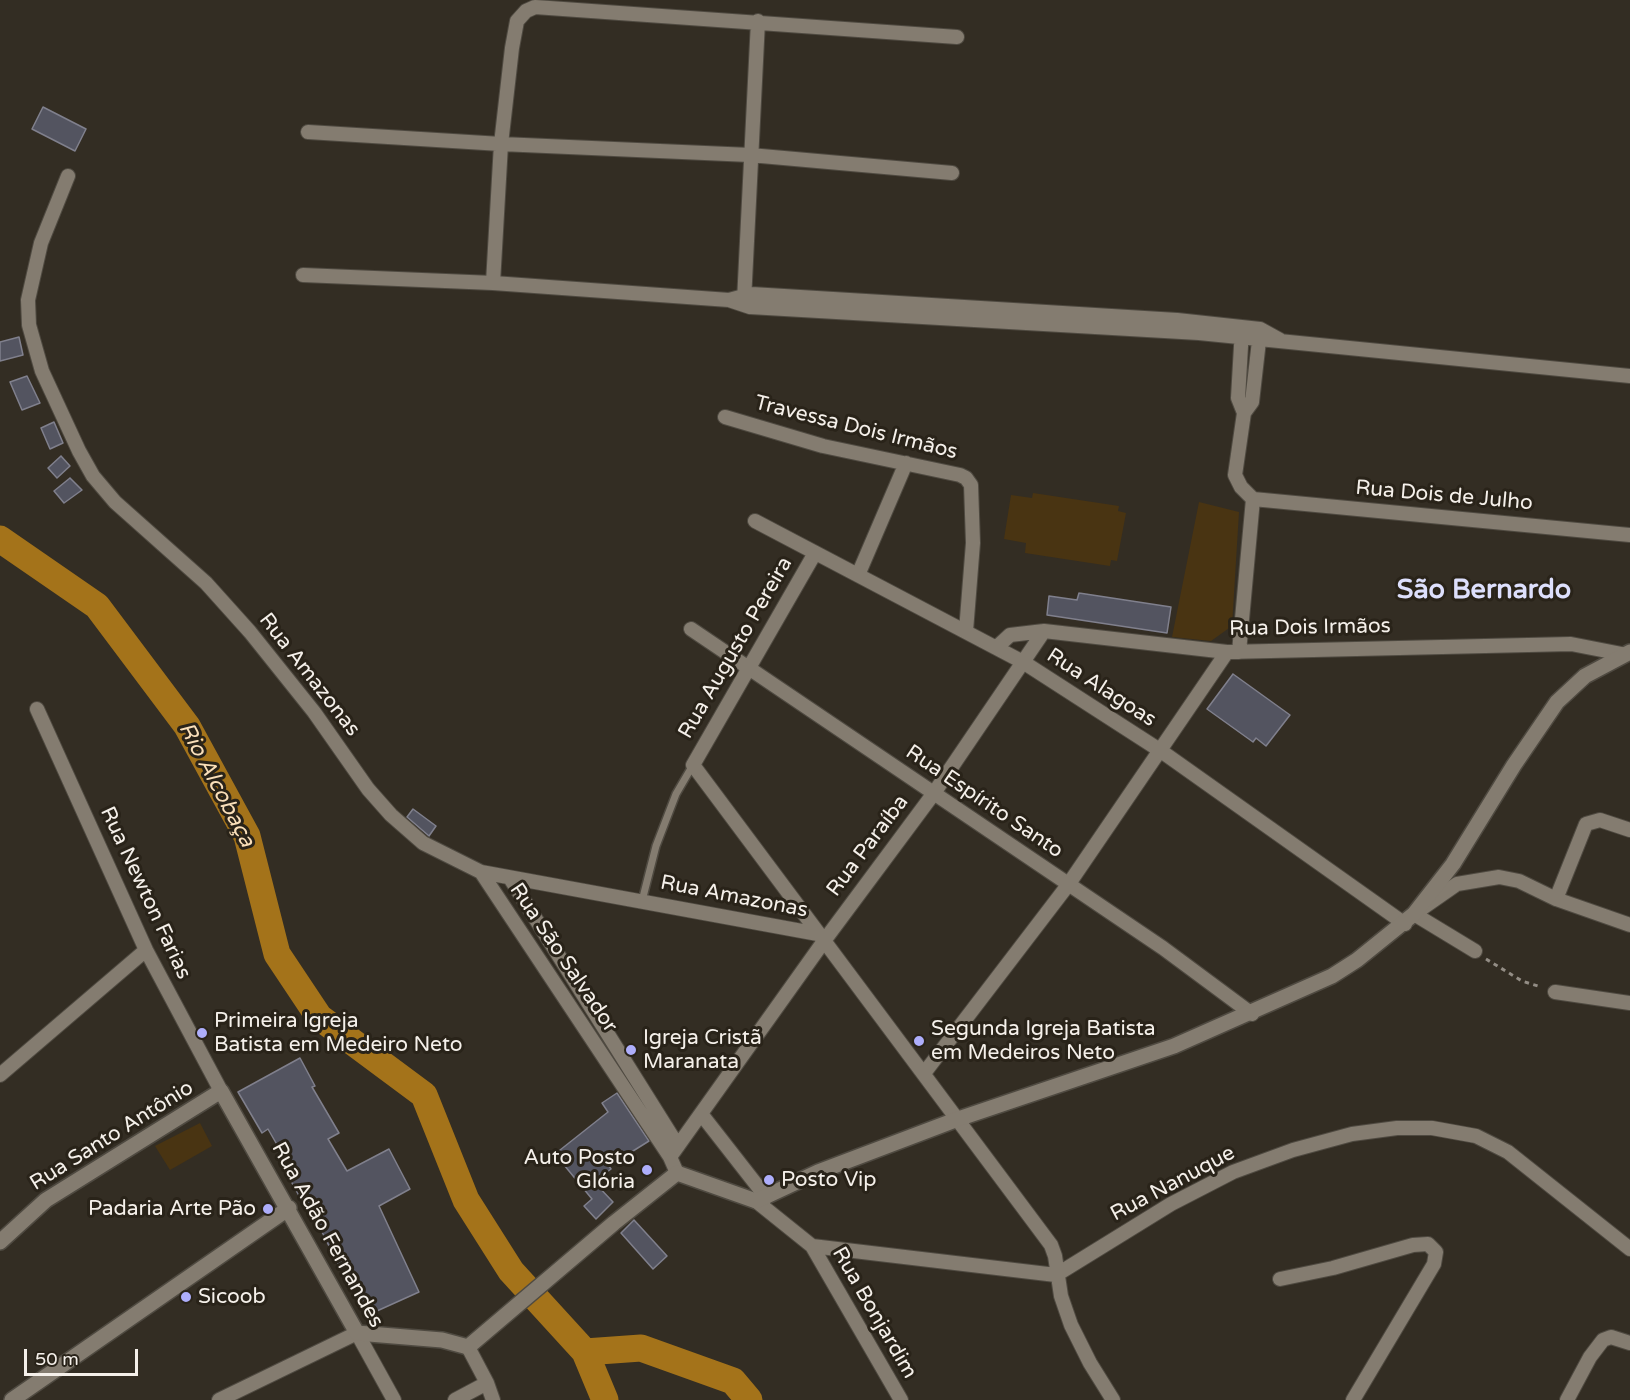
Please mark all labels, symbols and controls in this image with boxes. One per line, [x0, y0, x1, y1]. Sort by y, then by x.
street label: Travessa Dois Irmãos [752, 391, 960, 465]
street label: Rua Dois de Julho [1354, 476, 1534, 516]
street label: Rua Augusto Pereira [674, 553, 798, 743]
district label: São Bernardo [1397, 575, 1571, 607]
street label: Rua Amazonas [253, 608, 365, 742]
street label: Rua Dois Irmãos [1229, 614, 1391, 642]
street label: Rua Alagoas [1042, 643, 1160, 733]
water label: Rio Alcobaça [172, 718, 260, 852]
street label: Rua Espírito Santo [901, 740, 1067, 864]
street label: Rua Paraíba [822, 790, 914, 902]
street label: Rua Newton Farias [94, 803, 196, 983]
street label: Rua Amazonas [658, 870, 810, 924]
street label: Rua São Salvador [504, 878, 622, 1038]
place label: Primeira Igreja Batista em Medeiro Neto [214, 1008, 463, 1058]
place label: Segunda Igreja Batista em Medeiros Neto [931, 1016, 1155, 1066]
place label: Igreja Cristã Maranata [643, 1025, 762, 1075]
marker: Primeira Igreja Batista em Medeiro Neto [195, 1026, 209, 1040]
marker: Segunda Igreja Batista em Medeiros Neto [912, 1034, 926, 1048]
marker: Igreja Cristã Maranata [624, 1043, 638, 1057]
street label: Rua Santo Antônio [26, 1076, 198, 1196]
street label: Rua Adão Fernandes [266, 1138, 388, 1332]
street label: Rua Nanuque [1107, 1141, 1239, 1227]
place label: Auto Posto Glória [524, 1145, 635, 1195]
marker: Auto Posto Glória [640, 1163, 654, 1177]
place label: Posto Vip [781, 1167, 877, 1193]
marker: Posto Vip [762, 1173, 776, 1187]
place label: Padaria Arte Pão [88, 1196, 256, 1222]
marker: Padaria Arte Pão [261, 1202, 275, 1216]
street label: Rua Bonjardim [826, 1243, 922, 1383]
place label: Sicoob [198, 1284, 266, 1310]
marker: Sicoob [179, 1290, 193, 1304]
scale bar [27, 1337, 141, 1375]
text: 50 m [35, 1348, 79, 1370]

